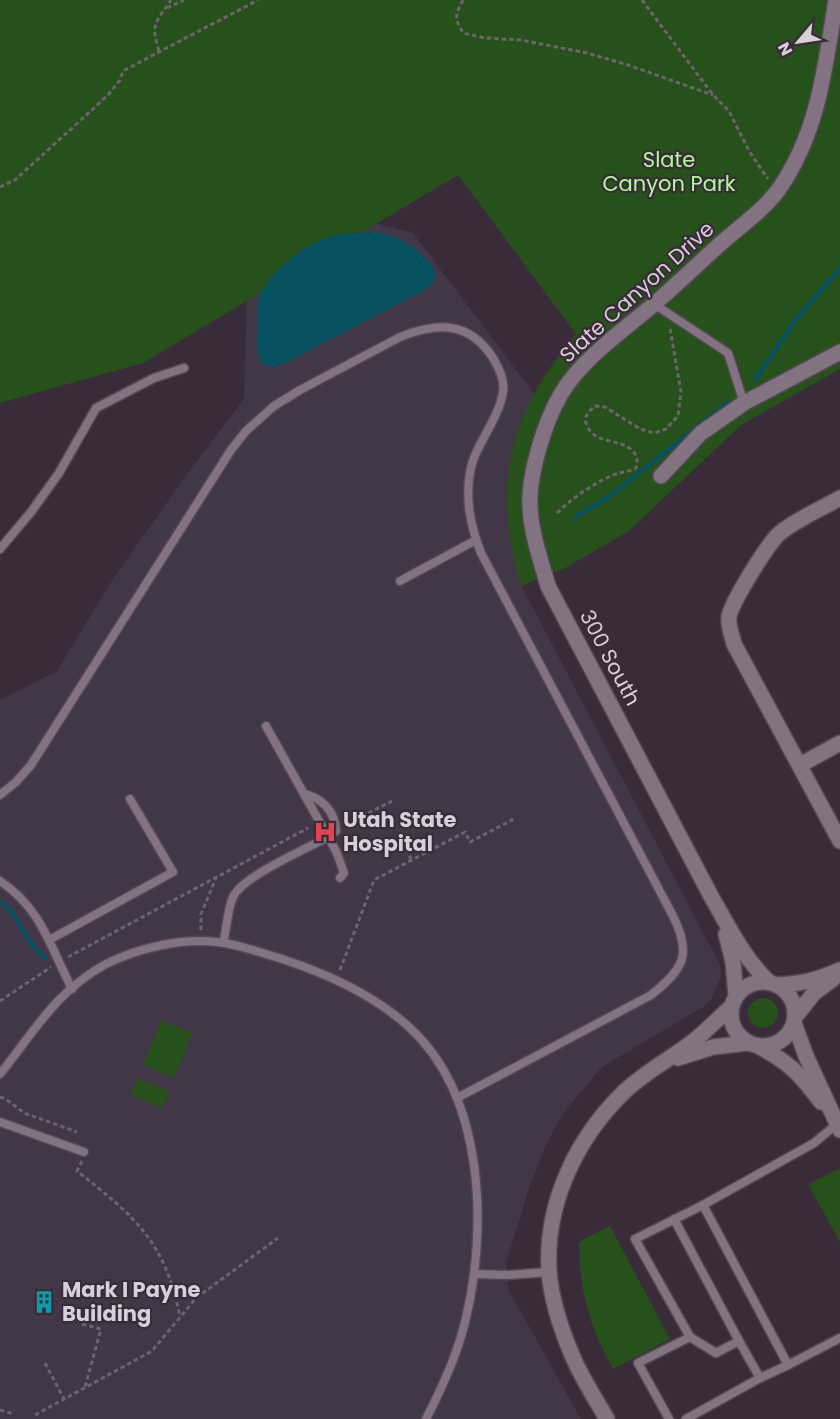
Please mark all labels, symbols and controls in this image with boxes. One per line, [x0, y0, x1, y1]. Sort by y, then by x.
north arrow [768, 12, 828, 72]
text: N [772, 38, 798, 60]
park label: Slate Canyon Park [602, 145, 736, 198]
street label: Slate Canyon Drive [553, 214, 720, 369]
street label: 300 South [573, 605, 648, 711]
place label: Utah State Hospital [343, 805, 456, 858]
hospital icon: Utah State Hospital [312, 819, 338, 845]
place label: Mark I Payne Building [62, 1275, 200, 1328]
building icon: Mark I Payne Building [31, 1289, 57, 1315]

